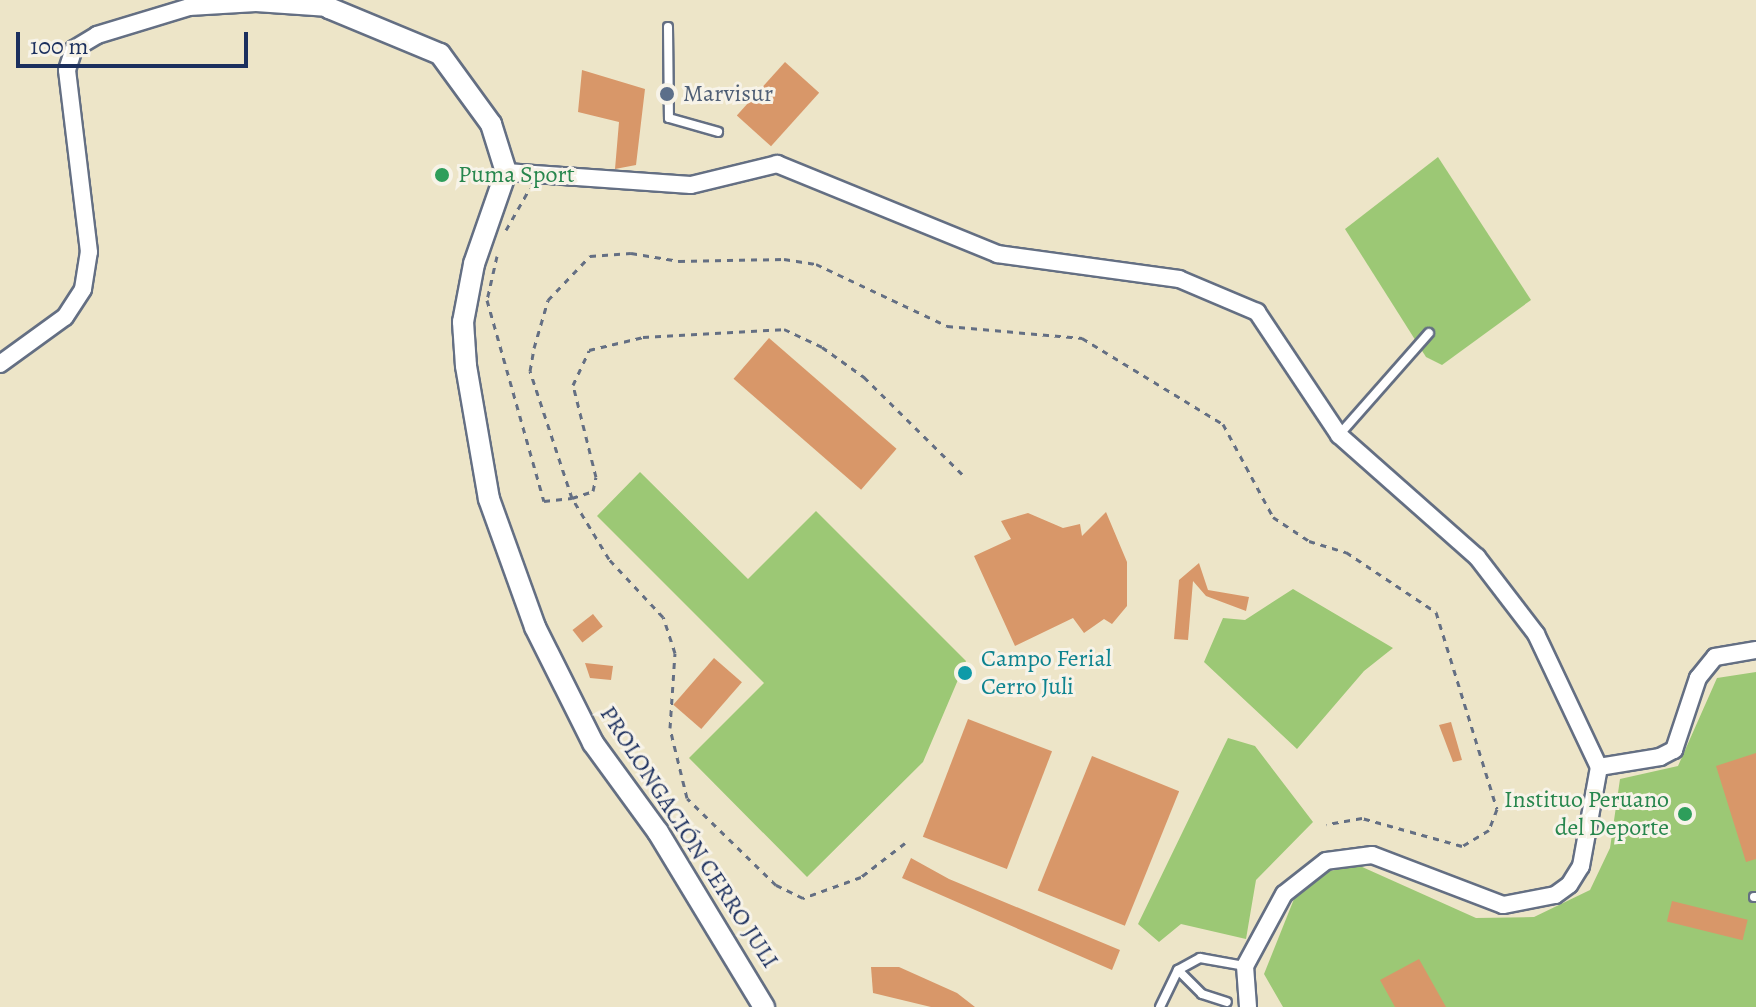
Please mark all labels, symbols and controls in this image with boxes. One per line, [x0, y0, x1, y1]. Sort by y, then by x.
scale bar [20, 16, 252, 66]
text: 100 m [30, 30, 89, 62]
place label: Marvisur [683, 80, 773, 108]
marker: Marvisur [658, 85, 676, 103]
place label: Puma Sport [458, 161, 575, 189]
marker: Puma Sport [433, 166, 451, 184]
place label: Campo Ferial Cerro Juli [981, 645, 1112, 701]
marker: Campo Ferial Cerro Juli [956, 664, 974, 682]
street label: PROLONGACIÓN CERRO JULI [593, 701, 785, 973]
place label: Instituo Peruano del Deporte [1504, 786, 1669, 842]
marker: Instituo Peruano del Deporte [1676, 805, 1694, 823]

